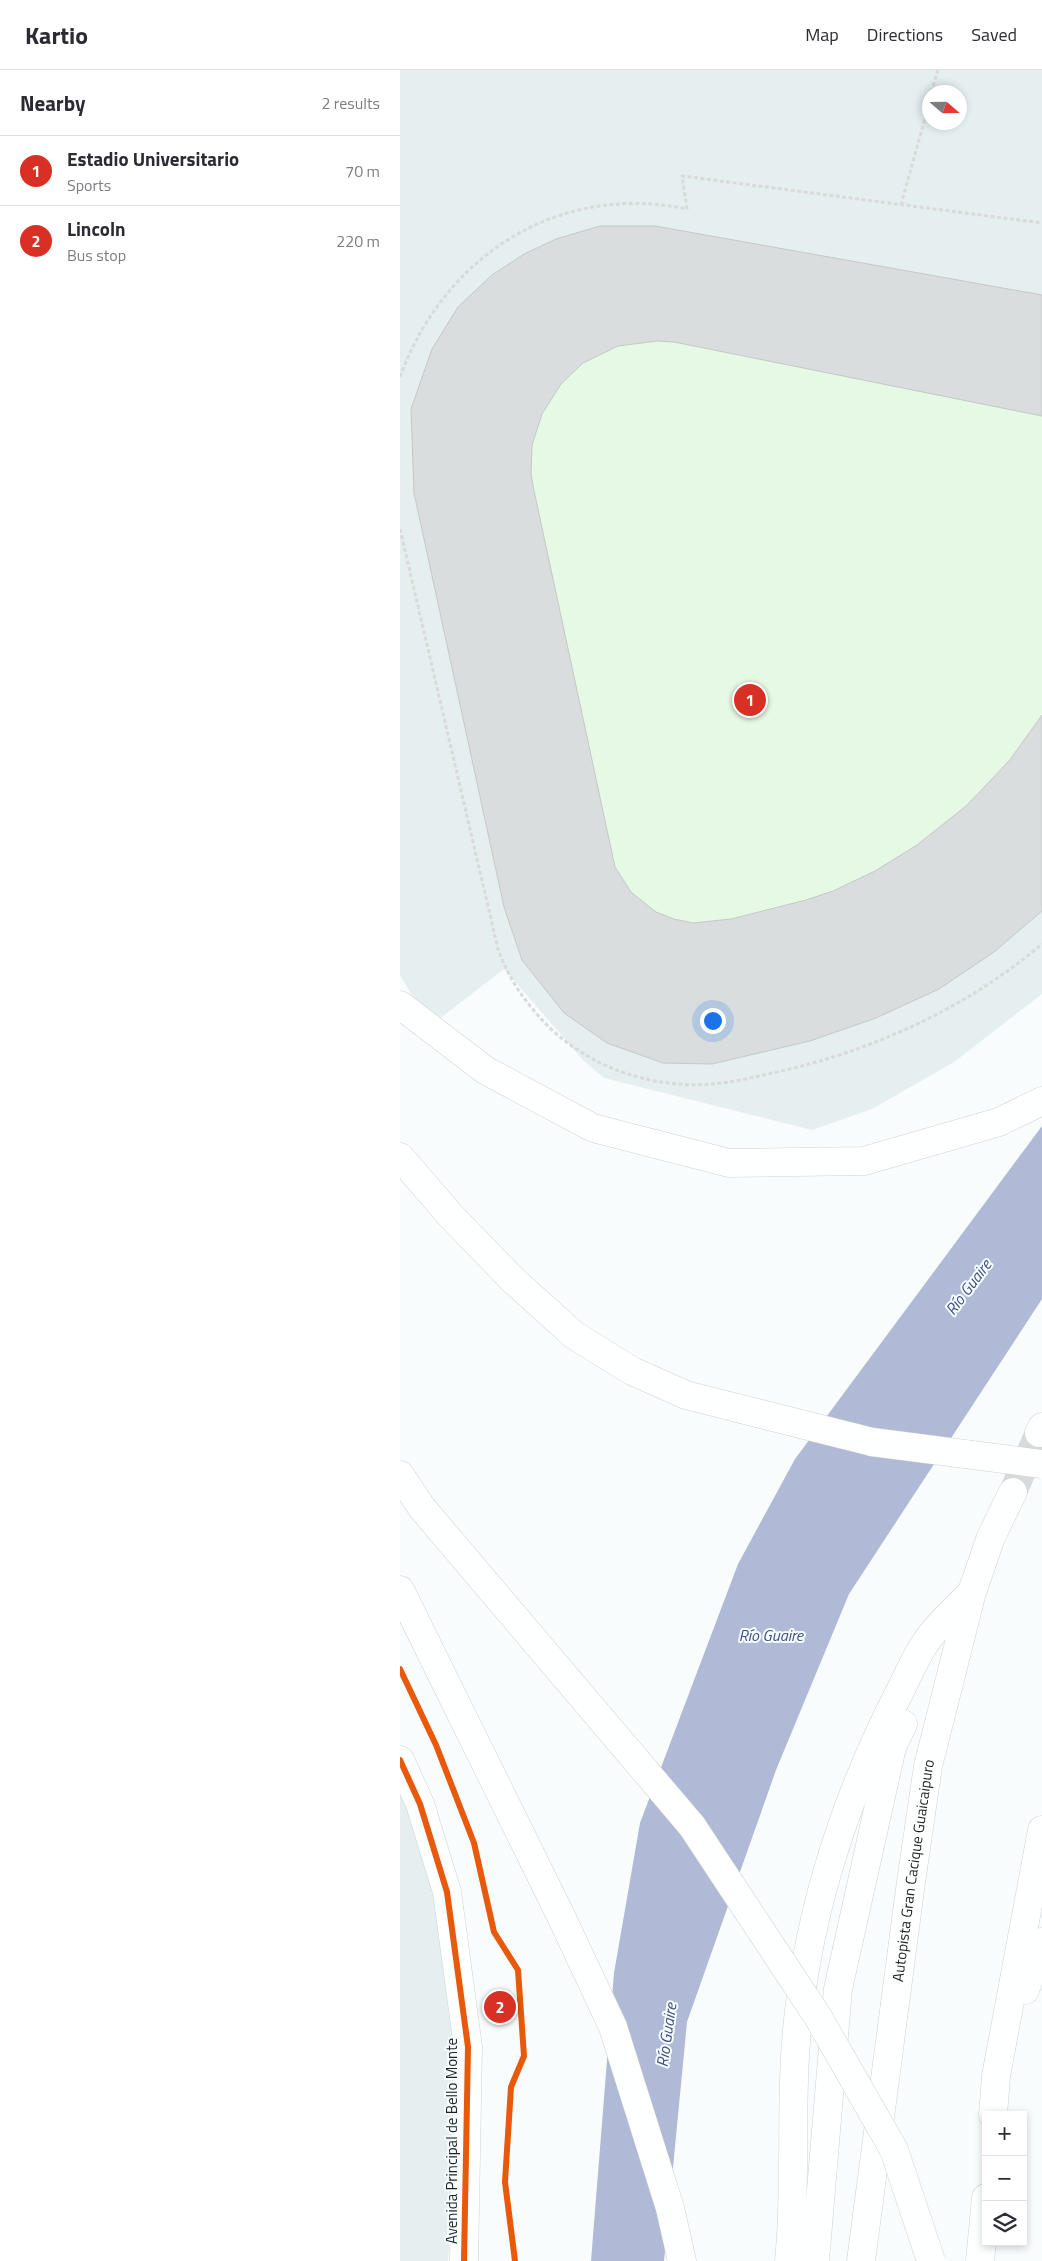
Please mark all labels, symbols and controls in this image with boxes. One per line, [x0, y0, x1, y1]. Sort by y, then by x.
text: Kartio [25, 17, 88, 53]
text: Map [805, 21, 839, 48]
text: Directions [867, 21, 943, 48]
text: Saved [971, 21, 1017, 48]
north arrow [922, 85, 967, 130]
text: Nearby [20, 87, 85, 119]
text: 2 results [321, 91, 380, 115]
text: Estadio Universitario [67, 144, 239, 173]
text: 1 [32, 159, 40, 183]
text: 70 m [345, 159, 380, 183]
text: Sports [67, 173, 111, 197]
text: Lincoln [67, 214, 126, 243]
text: 2 [32, 229, 40, 253]
text: 220 m [336, 229, 380, 253]
text: Bus stop [67, 243, 126, 267]
pin: 1 [734, 681, 766, 719]
your location [700, 1008, 726, 1034]
water label: Río Guaire [939, 1253, 998, 1320]
water label: Río Guaire [739, 1623, 805, 1647]
street label: Autopista Gran Cacique Guaicaipuro [886, 1757, 940, 1983]
pin: 2 [484, 1988, 516, 2026]
water label: Río Guaire [650, 2000, 683, 2069]
street label: Avenida Principal de Bello Monte [440, 2038, 463, 2244]
map controls [982, 2111, 1027, 2246]
button: + [982, 2111, 1027, 2156]
button: − [982, 2156, 1027, 2201]
button: layers [982, 2201, 1027, 2246]

